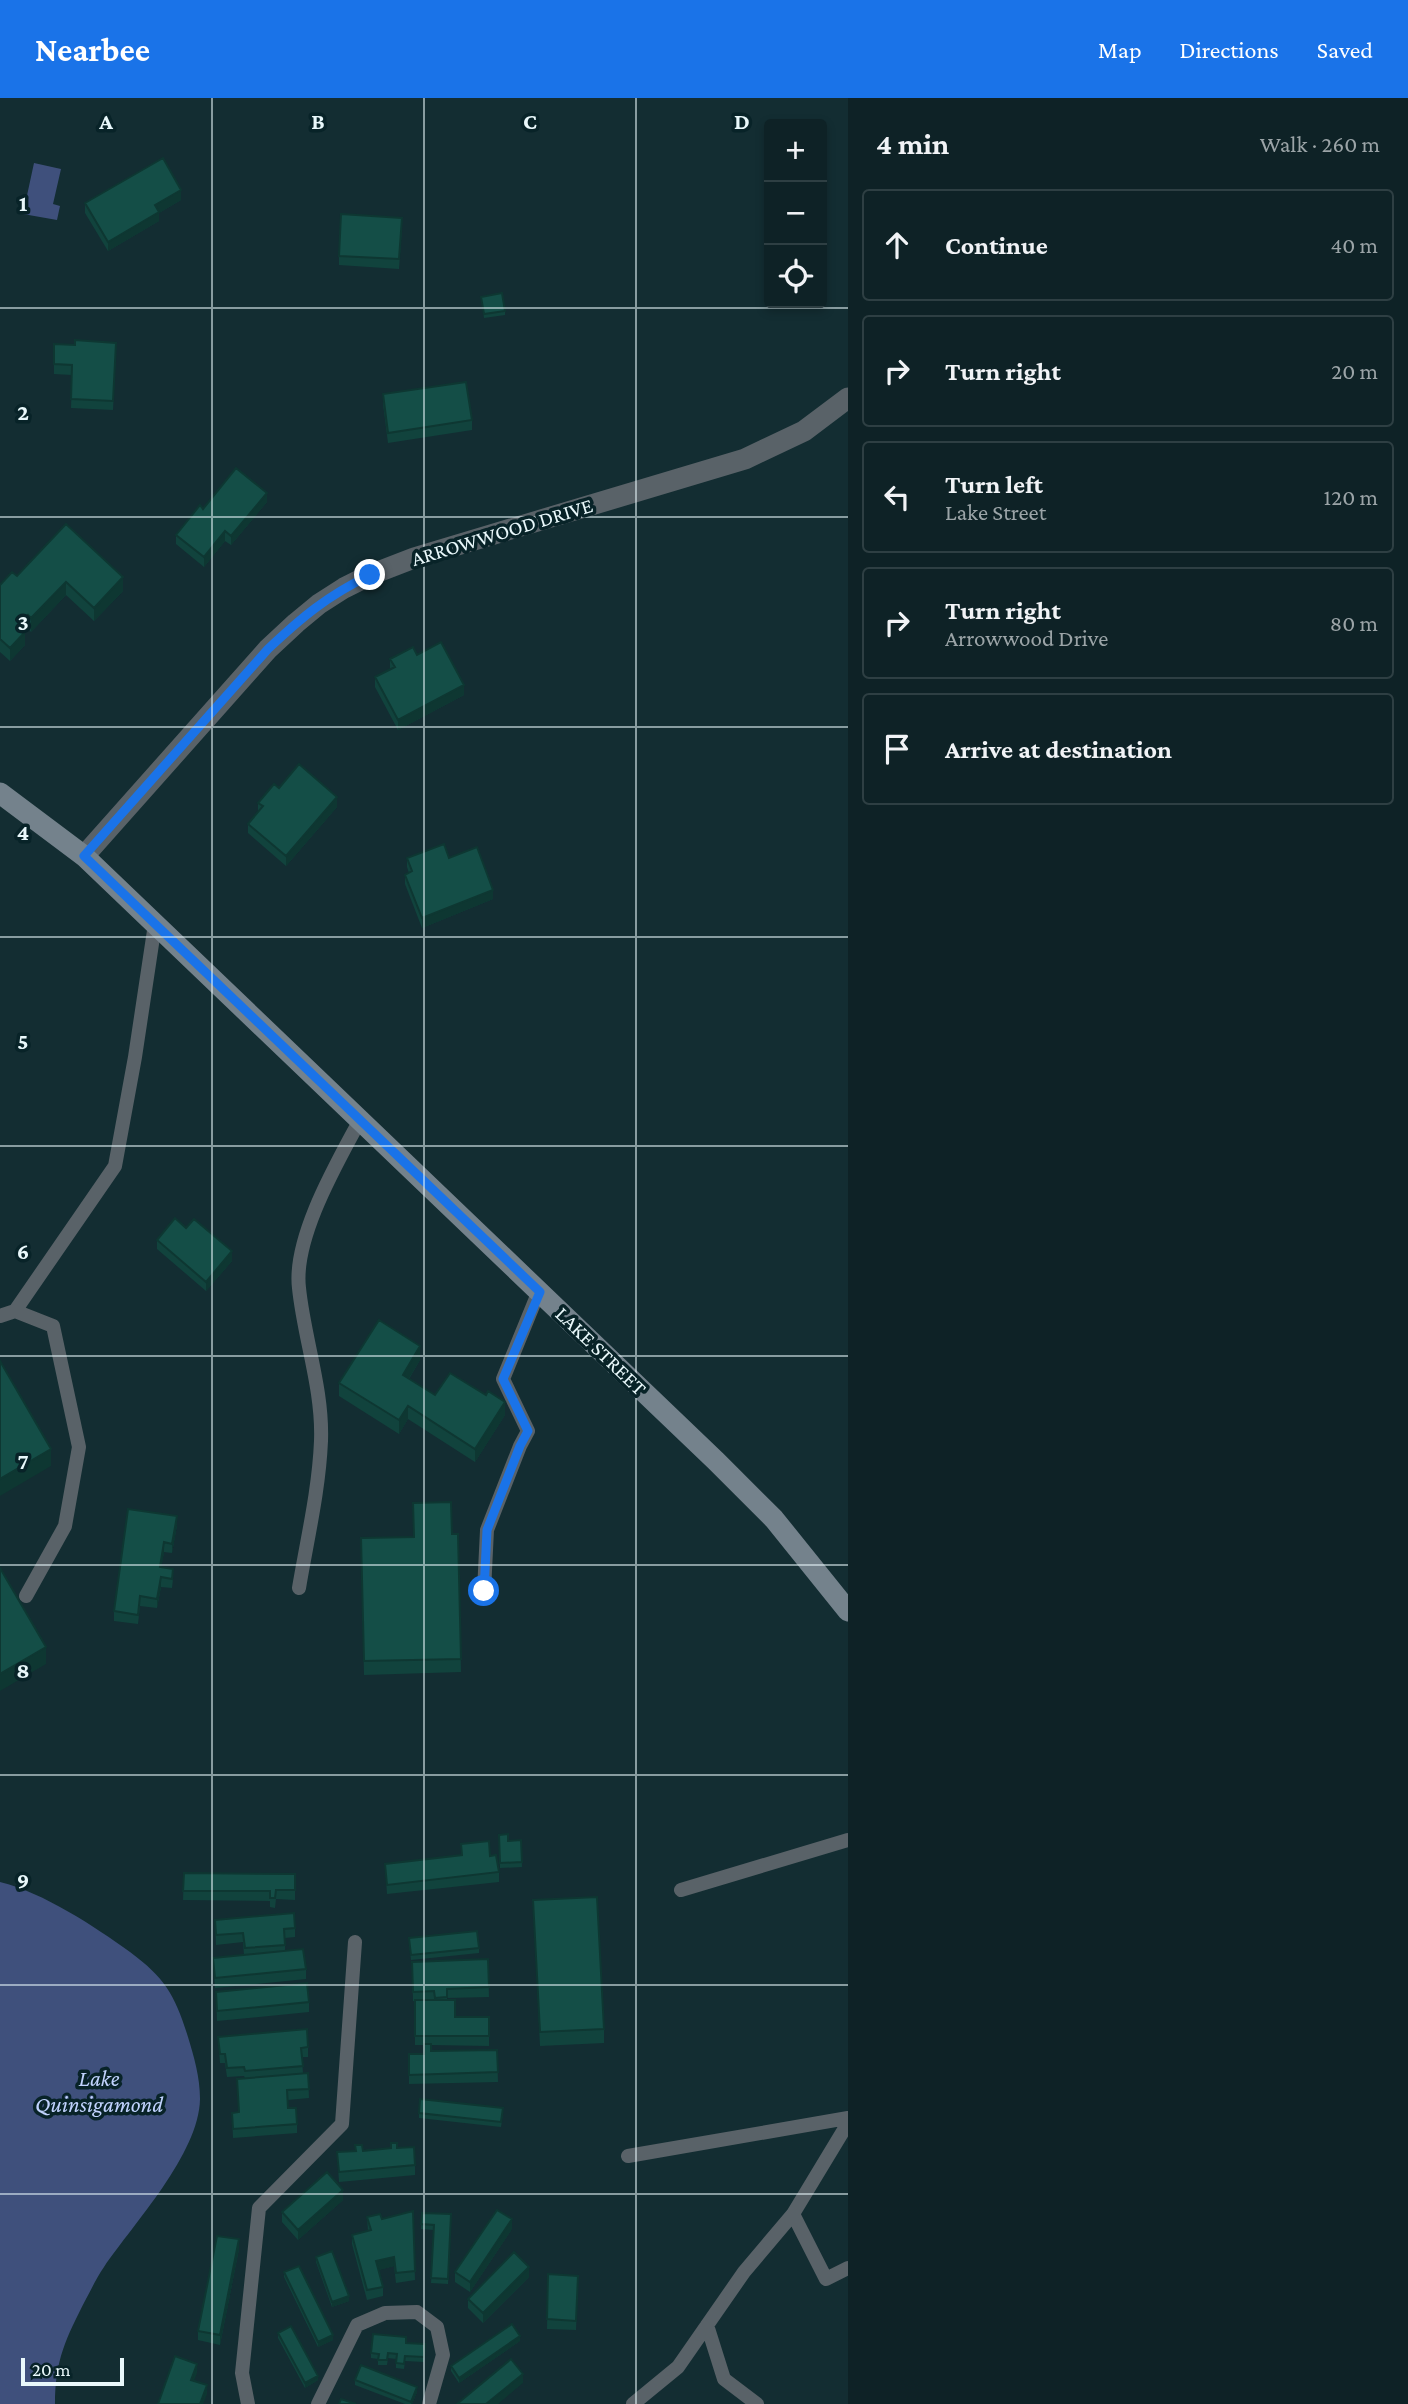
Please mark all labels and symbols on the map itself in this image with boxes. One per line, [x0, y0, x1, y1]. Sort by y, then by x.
text: A [98, 108, 113, 134]
text: B [311, 108, 325, 134]
text: C [523, 108, 537, 134]
text: D [734, 108, 750, 134]
text: 1 [19, 190, 28, 216]
text: 2 [17, 399, 29, 425]
street label: ARROWWOOD DRIVE [408, 493, 596, 571]
route end [354, 559, 385, 590]
text: 3 [17, 609, 29, 635]
text: 4 [17, 819, 29, 845]
text: 5 [17, 1028, 29, 1054]
text: 6 [17, 1238, 29, 1264]
street label: LAKE STREET [551, 1302, 652, 1401]
text: 7 [17, 1448, 29, 1474]
route start [468, 1575, 499, 1606]
text: 8 [16, 1657, 30, 1683]
text: 9 [17, 1867, 29, 1893]
water label: Lake Quinsigamond [35, 2065, 164, 2117]
scale bar [21, 2355, 124, 2387]

